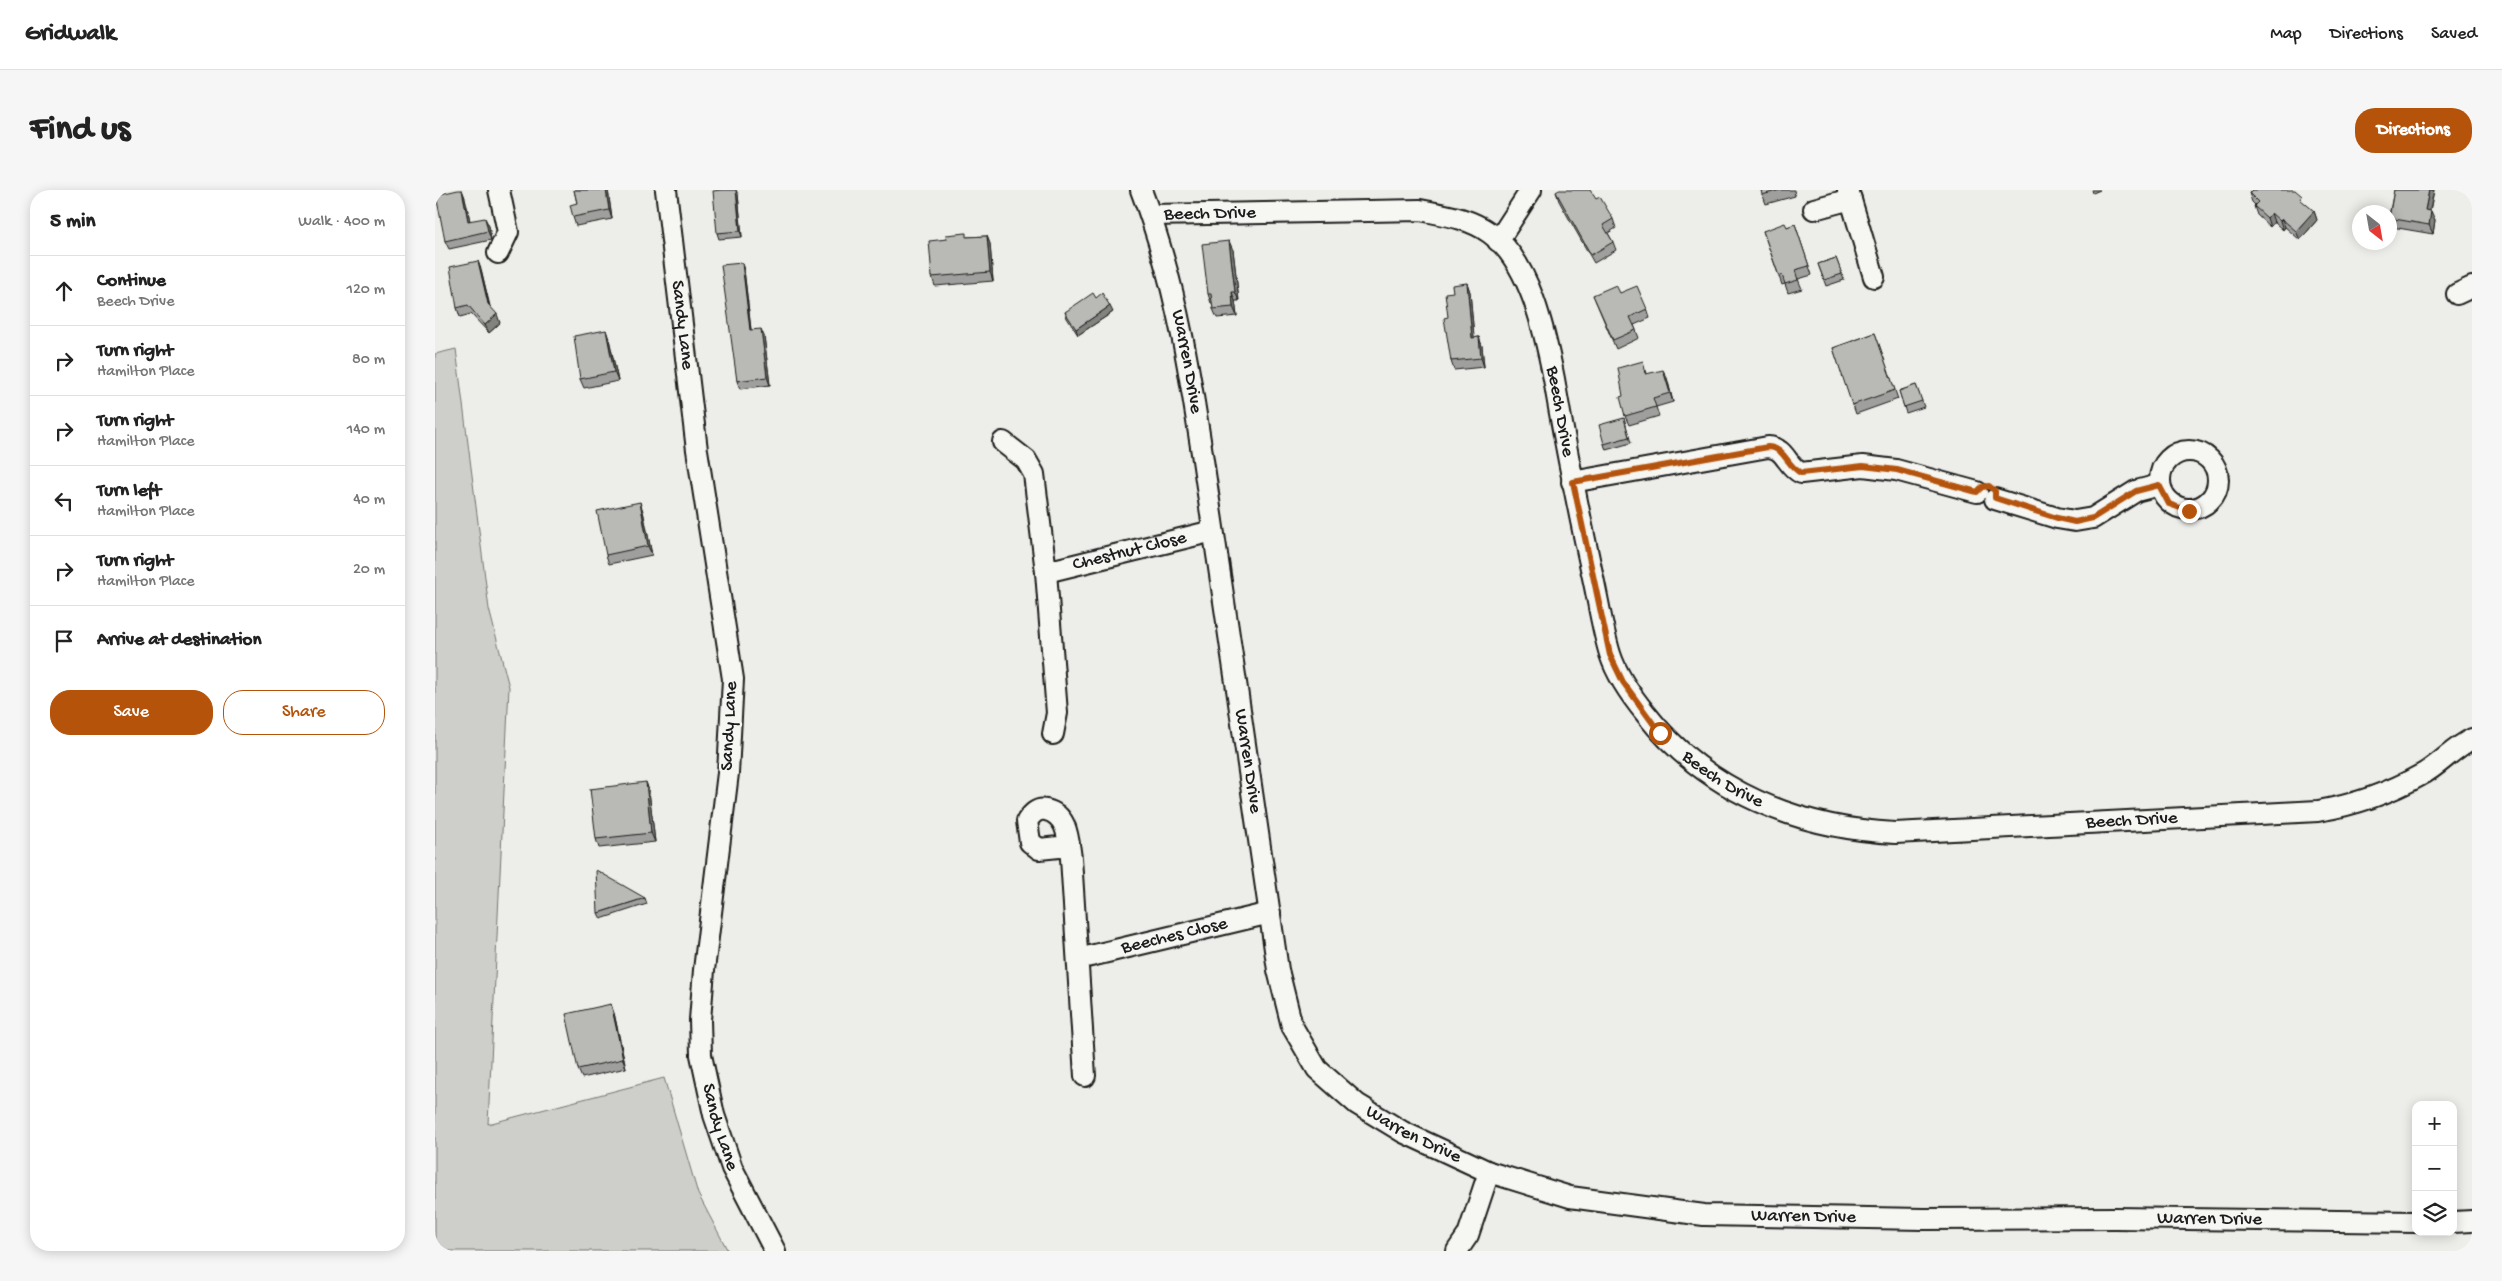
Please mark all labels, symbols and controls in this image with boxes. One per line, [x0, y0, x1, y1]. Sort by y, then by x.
text: Gridwalk [25, 20, 116, 49]
text: Map [2270, 24, 2302, 45]
text: Directions [2330, 24, 2403, 45]
text: Saved [2431, 24, 2477, 45]
button: Directions [2355, 108, 2472, 153]
text: Find us [30, 110, 130, 151]
street label: Beech Drive [1163, 202, 1256, 226]
north arrow [2352, 205, 2397, 250]
text: 5 min [50, 210, 95, 235]
text: Walk · 400 m [298, 213, 385, 232]
text: Continue [97, 270, 166, 293]
icon: ahead [50, 277, 78, 305]
street label: Sandy Lane [665, 279, 699, 371]
text: 120 m [346, 281, 385, 300]
text: Beech Drive [97, 293, 174, 312]
street label: Warren Drive [1165, 308, 1207, 415]
text: Turn right [97, 340, 173, 363]
icon: right [50, 347, 78, 375]
text: 80 m [352, 351, 385, 370]
text: Hamilton Place [97, 363, 195, 382]
street label: Beech Drive [1540, 363, 1579, 459]
text: Turn right [97, 410, 173, 433]
icon: right [50, 417, 78, 445]
text: 140 m [347, 421, 385, 440]
text: Hamilton Place [97, 433, 195, 452]
text: Turn left [97, 480, 161, 503]
icon: left [50, 487, 78, 515]
text: 40 m [353, 491, 385, 510]
route end [2178, 500, 2201, 523]
text: Hamilton Place [97, 503, 195, 522]
street label: Chestnut Close [1070, 526, 1189, 577]
text: Turn right [97, 550, 173, 573]
icon: right [50, 557, 78, 585]
text: 20 m [353, 561, 385, 580]
text: Hamilton Place [97, 573, 195, 592]
icon: arrive [50, 627, 78, 655]
text: Arrive at destination [97, 629, 261, 652]
street label: Sandy Lane [716, 680, 744, 771]
button: Save [50, 690, 213, 735]
button: Share [223, 690, 385, 735]
street label: Warren Drive [1229, 707, 1267, 815]
route start [1649, 722, 1672, 745]
street label: Beech Drive [1676, 745, 1767, 814]
street label: Beech Drive [2084, 807, 2178, 835]
street label: Beeches Close [1118, 912, 1230, 960]
street label: Sandy Lane [696, 1082, 744, 1174]
street label: Warren Drive [1361, 1100, 1465, 1169]
map controls [2412, 1101, 2457, 1236]
button: + [2412, 1101, 2457, 1146]
button: − [2412, 1146, 2457, 1191]
button: layers [2412, 1191, 2457, 1236]
street label: Warren Drive [1751, 1204, 1856, 1229]
street label: Warren Drive [2157, 1207, 2262, 1231]

